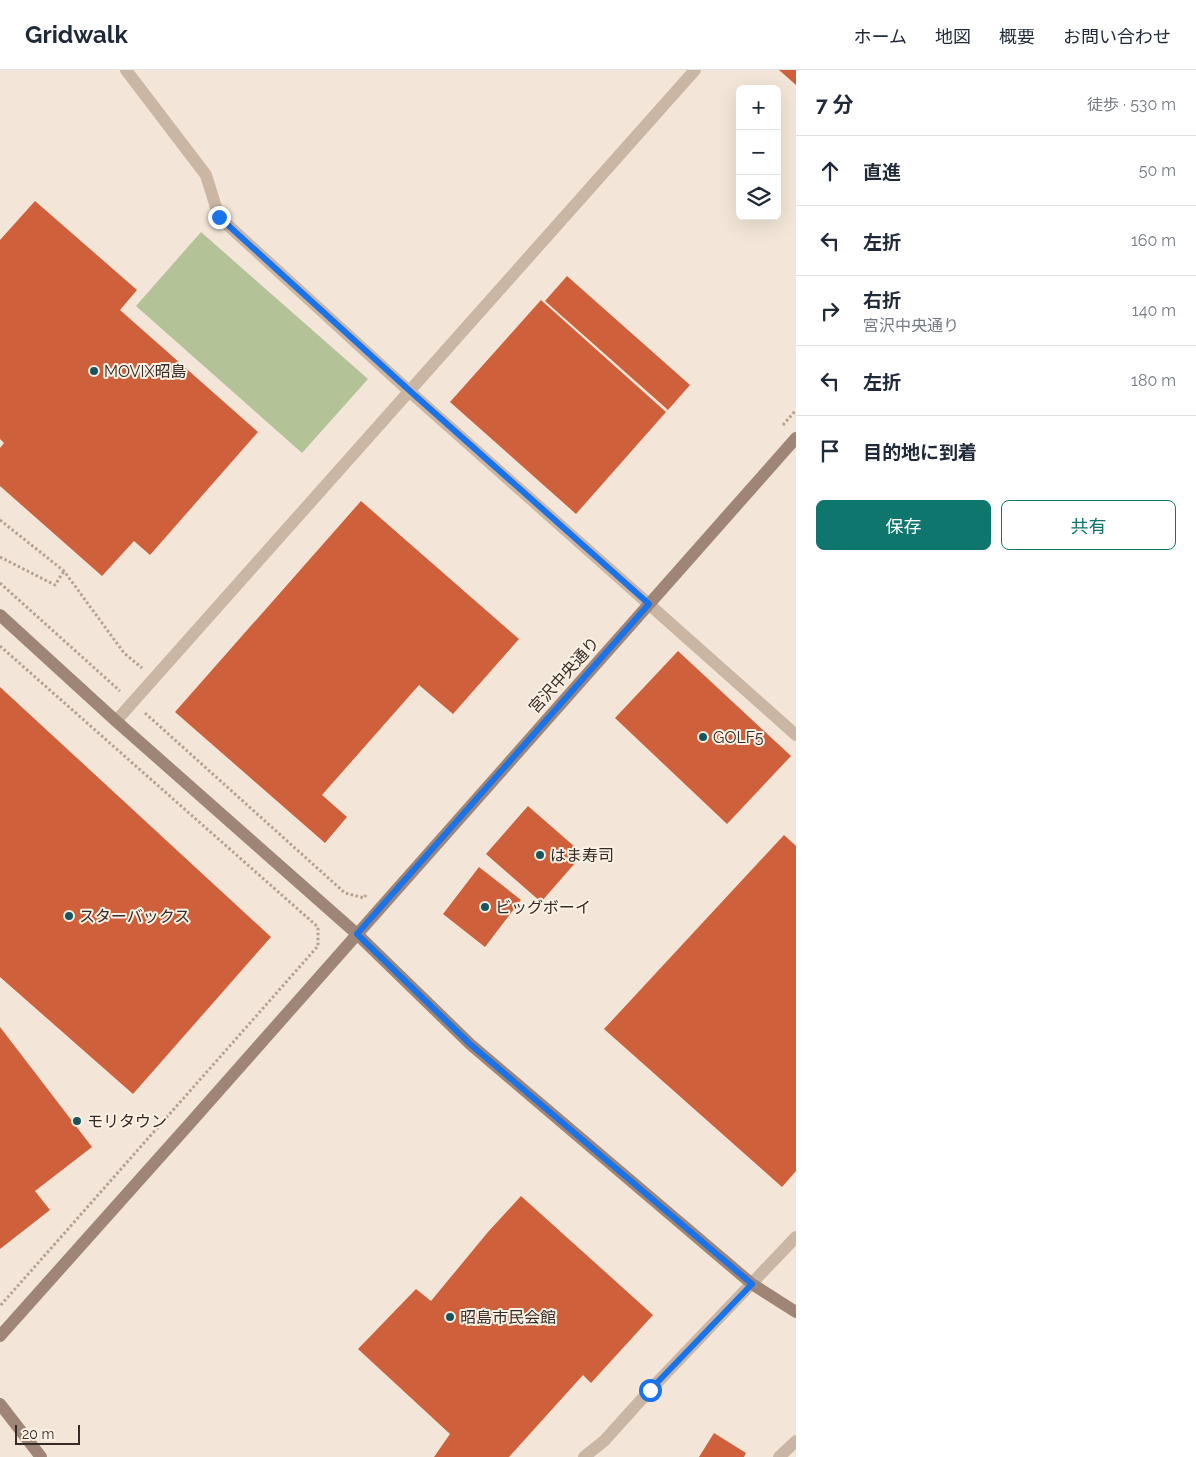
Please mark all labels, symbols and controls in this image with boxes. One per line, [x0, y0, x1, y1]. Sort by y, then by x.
text: Gridwalk [25, 20, 128, 49]
text: ホーム [854, 26, 907, 47]
text: 地図 [935, 26, 971, 47]
text: 概要 [999, 26, 1035, 47]
text: お問い合わせ [1063, 26, 1171, 47]
map controls [736, 85, 781, 220]
button: + [736, 85, 781, 130]
text: 7 分 [816, 92, 854, 117]
text: 徒歩 · 530 m [1087, 95, 1176, 114]
button: − [736, 130, 781, 175]
icon: ahead [816, 157, 844, 185]
text: 直進 [863, 161, 901, 183]
text: 50 m [1139, 161, 1176, 180]
button: layers [736, 175, 781, 220]
route end [208, 206, 231, 229]
icon: left [816, 227, 844, 255]
text: 左折 [863, 231, 901, 253]
text: 160 m [1131, 231, 1176, 250]
text: 右折 [863, 289, 901, 311]
icon: right [816, 297, 844, 325]
text: 140 m [1132, 301, 1176, 320]
text: 宮沢中央通り [863, 316, 959, 335]
place label: MOVIX昭島 [104, 362, 187, 381]
marker: MOVIX昭島 [88, 365, 100, 377]
icon: left [816, 367, 844, 395]
text: 左折 [863, 371, 901, 393]
text: 180 m [1131, 371, 1176, 390]
icon: arrive [816, 437, 844, 465]
text: 目的地に到着 [863, 441, 977, 463]
button: 保存 [816, 500, 991, 550]
button: 共有 [1001, 500, 1176, 550]
street label: 宮沢中央通り [525, 633, 603, 717]
place label: GOLF5 [713, 728, 764, 747]
marker: GOLF5 [697, 731, 709, 743]
place label: はま寿司 [550, 846, 614, 865]
marker: はま寿司 [534, 849, 546, 861]
place label: ビッグボーイ [495, 898, 591, 917]
marker: ビッグボーイ [479, 901, 491, 913]
place label: スターバックス [79, 907, 190, 926]
marker: スターバックス [63, 910, 75, 922]
place label: モリタウン [87, 1112, 167, 1131]
marker: モリタウン [71, 1115, 83, 1127]
place label: 昭島市民会館 [460, 1308, 556, 1327]
marker: 昭島市民会館 [444, 1311, 456, 1323]
route start [639, 1379, 662, 1402]
scale bar [15, 1422, 80, 1445]
text: 20 m [22, 1426, 54, 1442]

